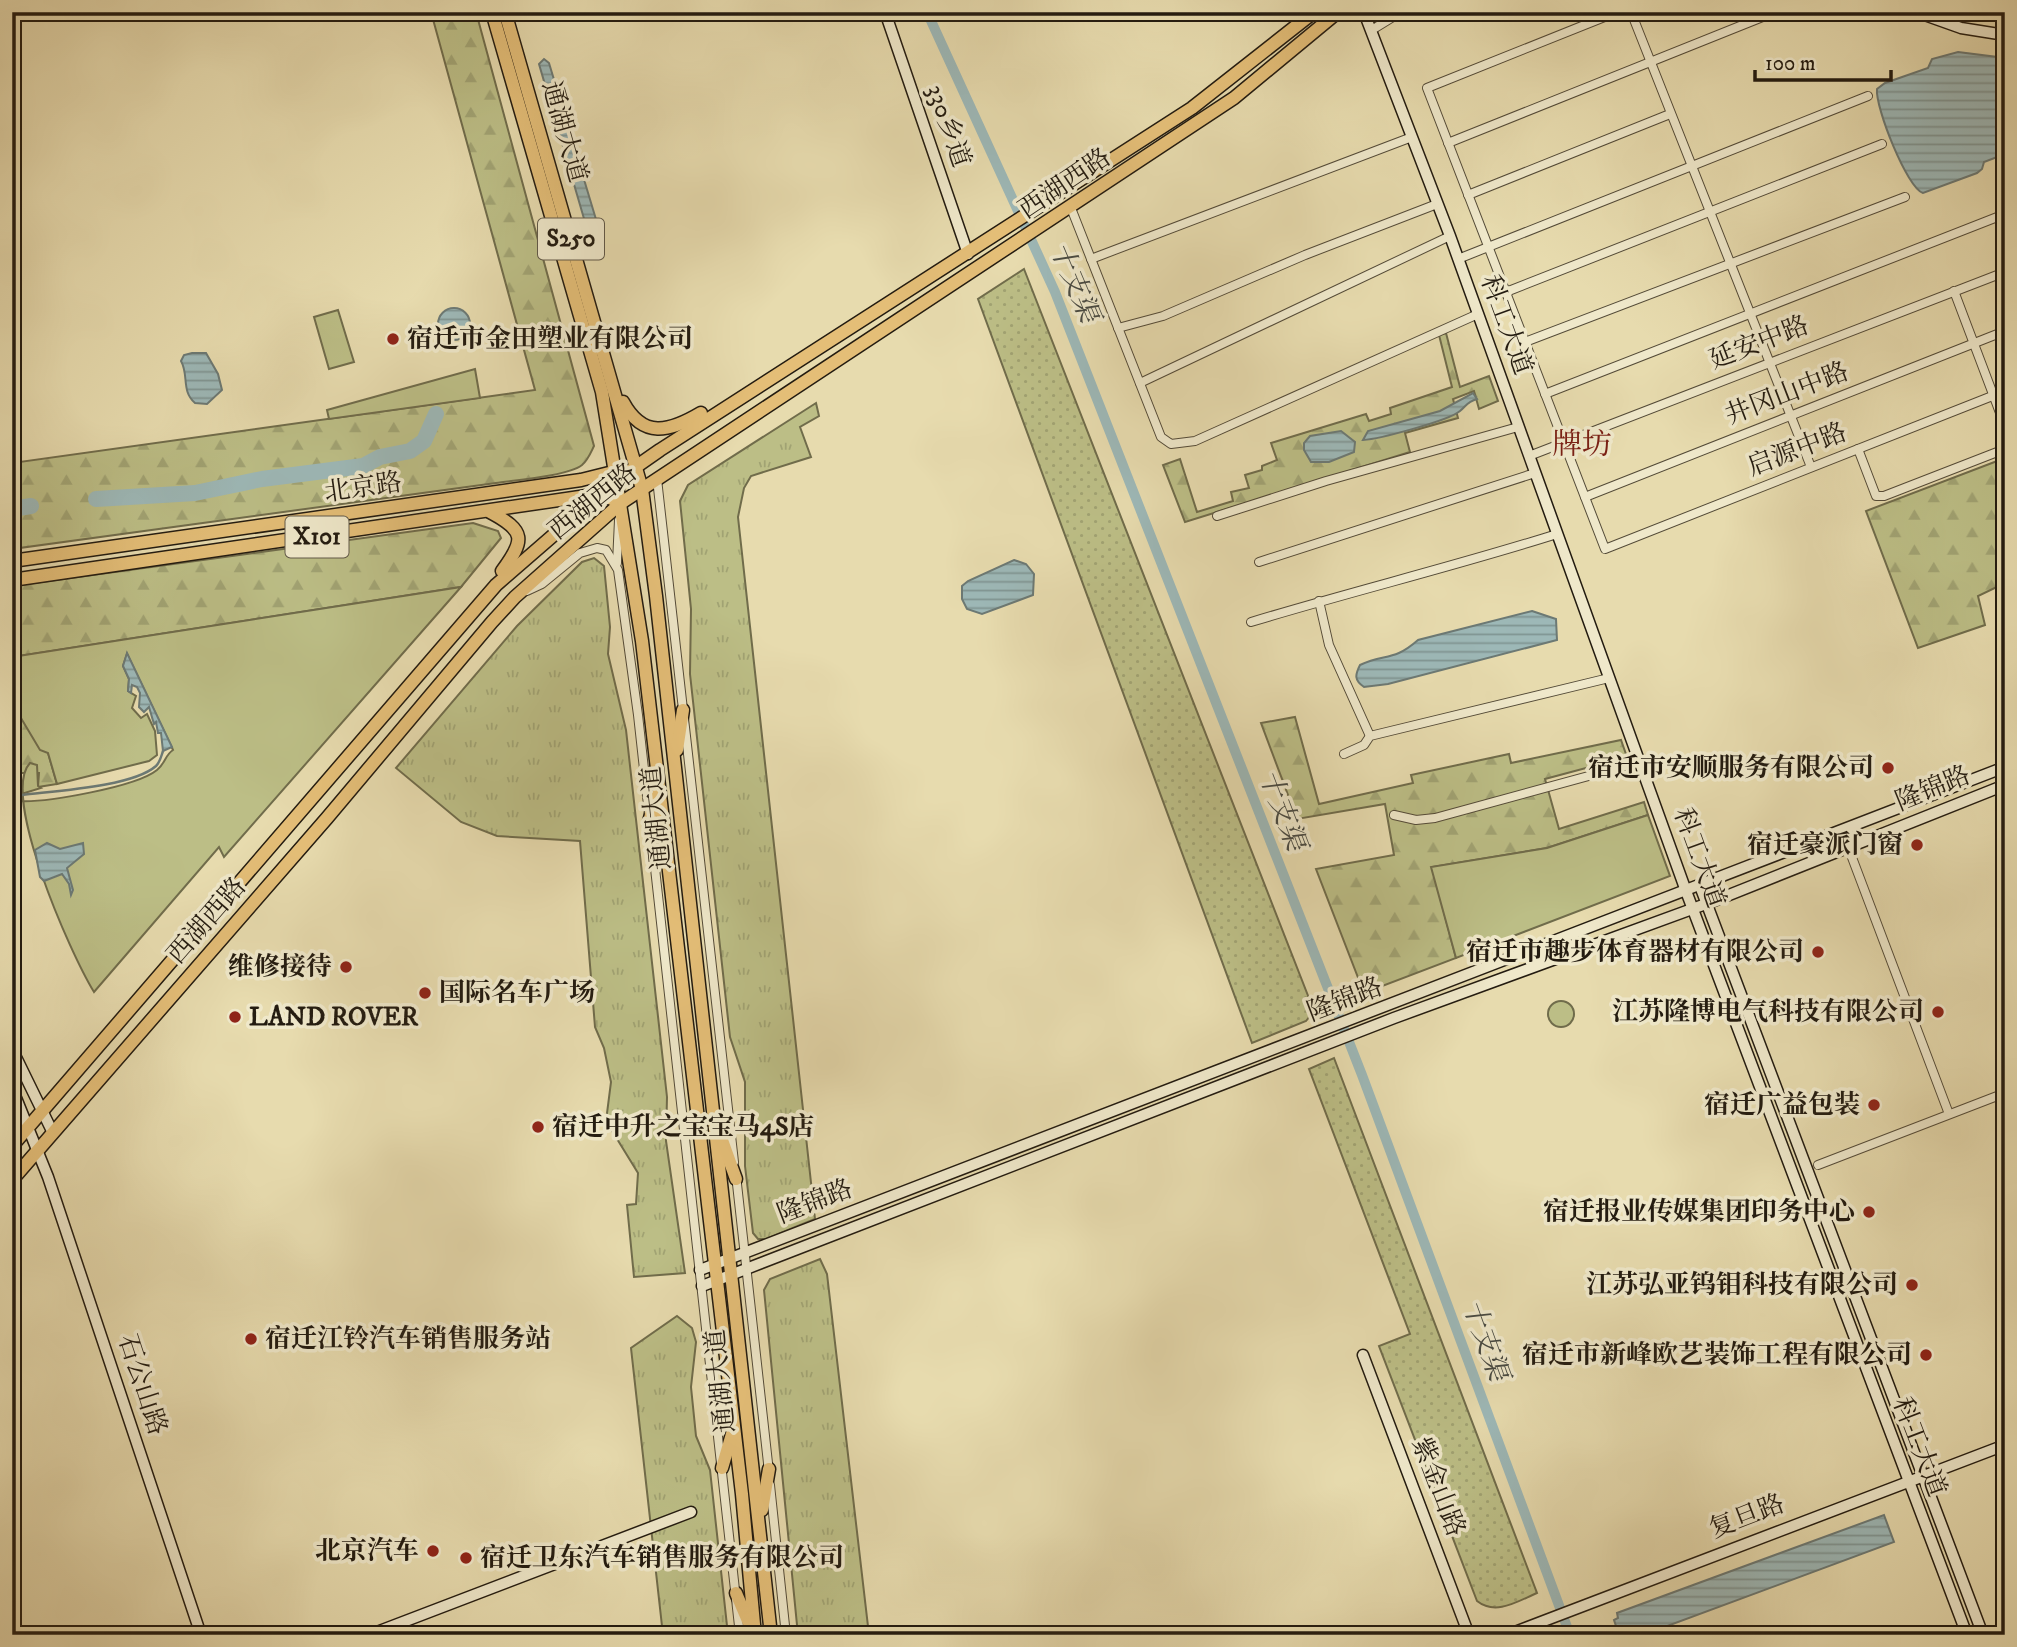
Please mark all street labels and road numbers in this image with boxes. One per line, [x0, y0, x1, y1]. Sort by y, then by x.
street label: 通湖大道 [534, 77, 594, 187]
street label: 330乡道 [918, 80, 978, 172]
street label: 西湖西路 [1013, 141, 1117, 227]
road number: S250 [538, 219, 604, 260]
street label: 科工大道 [1473, 270, 1539, 380]
street label: 延安中路 [1705, 309, 1813, 377]
street label: 井冈山中路 [1720, 355, 1854, 433]
street label: 启源中路 [1743, 416, 1851, 484]
street label: 西湖西路 [542, 456, 644, 548]
street label: 北京路 [322, 466, 404, 510]
road number: X101 [286, 516, 348, 558]
street label: 隆锦路 [1891, 759, 1975, 819]
street label: 通湖大道 [635, 765, 679, 871]
street label: 科工大道 [1666, 803, 1732, 913]
street label: 西湖西路 [160, 871, 254, 971]
street label: 隆锦路 [1303, 971, 1387, 1029]
street label: 隆锦路 [773, 1173, 857, 1231]
street label: 通湖大道 [699, 1328, 743, 1434]
street label: 石公山路 [110, 1330, 174, 1440]
street label: 科工大道 [1885, 1393, 1953, 1501]
street label: 紫金山路 [1404, 1433, 1472, 1541]
street label: 复旦路 [1705, 1488, 1789, 1546]

